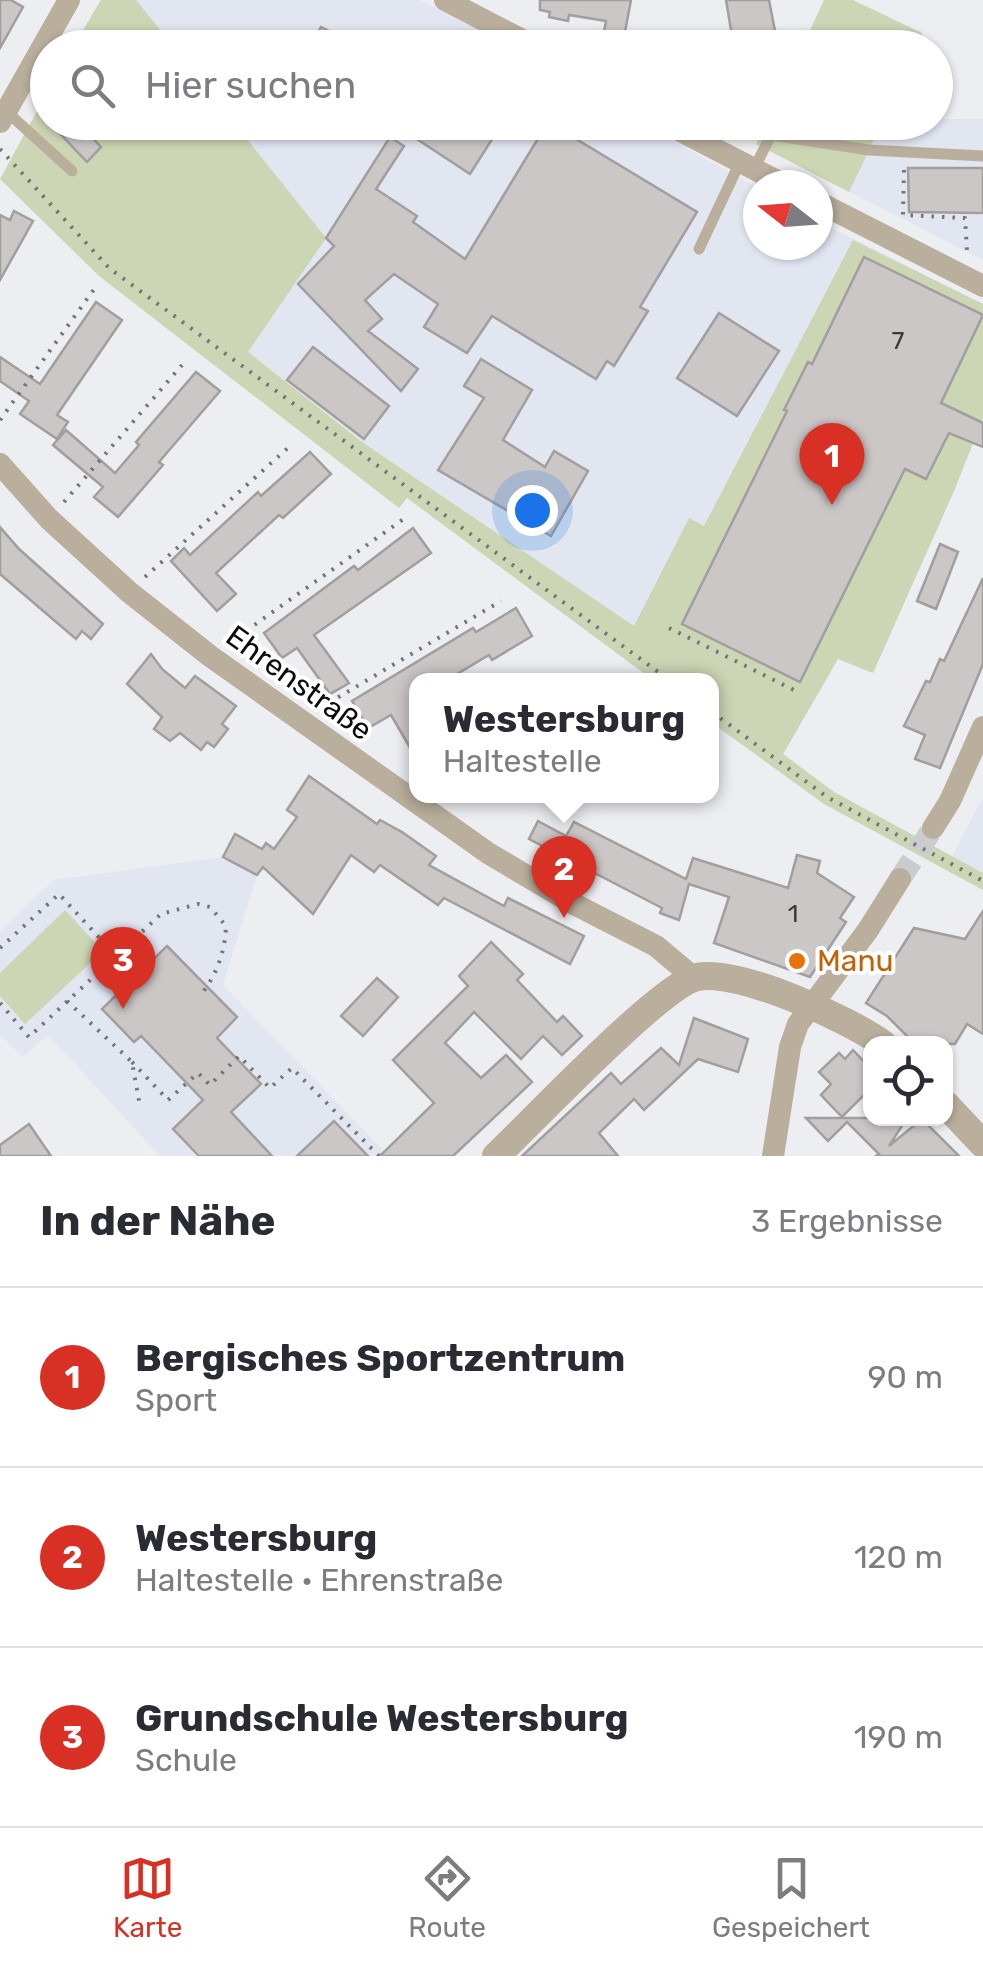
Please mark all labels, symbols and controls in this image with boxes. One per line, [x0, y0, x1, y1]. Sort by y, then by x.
search box [30, 30, 953, 140]
icon: search [65, 58, 120, 113]
text: Hier suchen [145, 62, 356, 108]
north arrow [743, 170, 833, 260]
house number: 7 [892, 326, 905, 355]
pin: 1 [800, 422, 864, 505]
your location [507, 485, 558, 536]
street label: Ehrenstraße [219, 618, 379, 748]
popup [409, 673, 719, 803]
text: Westersburg [443, 696, 685, 742]
text: Haltestelle [443, 742, 602, 780]
pin: 2 [532, 836, 596, 918]
house number: 1 [788, 899, 798, 928]
pin: 3 [90, 926, 156, 1009]
place label: Manu [817, 943, 894, 979]
marker: Manu [786, 950, 808, 972]
map controls [863, 1036, 953, 1126]
button: locate [863, 1036, 953, 1126]
text: In der Nähe [40, 1196, 275, 1246]
text: 3 Ergebnisse [751, 1202, 943, 1240]
text: Bergisches Sportzentrum [135, 1335, 625, 1381]
text: 1 [65, 1358, 80, 1396]
text: 90 m [867, 1358, 943, 1396]
text: Sport [135, 1381, 217, 1419]
text: Westersburg [135, 1515, 377, 1561]
text: 2 [62, 1538, 83, 1576]
text: 120 m [854, 1538, 943, 1576]
text: Haltestelle · Ehrenstraße [135, 1561, 503, 1599]
text: Grundschule Westersburg [135, 1695, 629, 1741]
text: 3 [62, 1718, 83, 1756]
text: 190 m [854, 1718, 943, 1756]
text: Schule [135, 1741, 237, 1779]
tab: Karte [113, 1851, 182, 1944]
tab: Route [408, 1851, 486, 1944]
tab: Gespeichert [712, 1851, 870, 1944]

